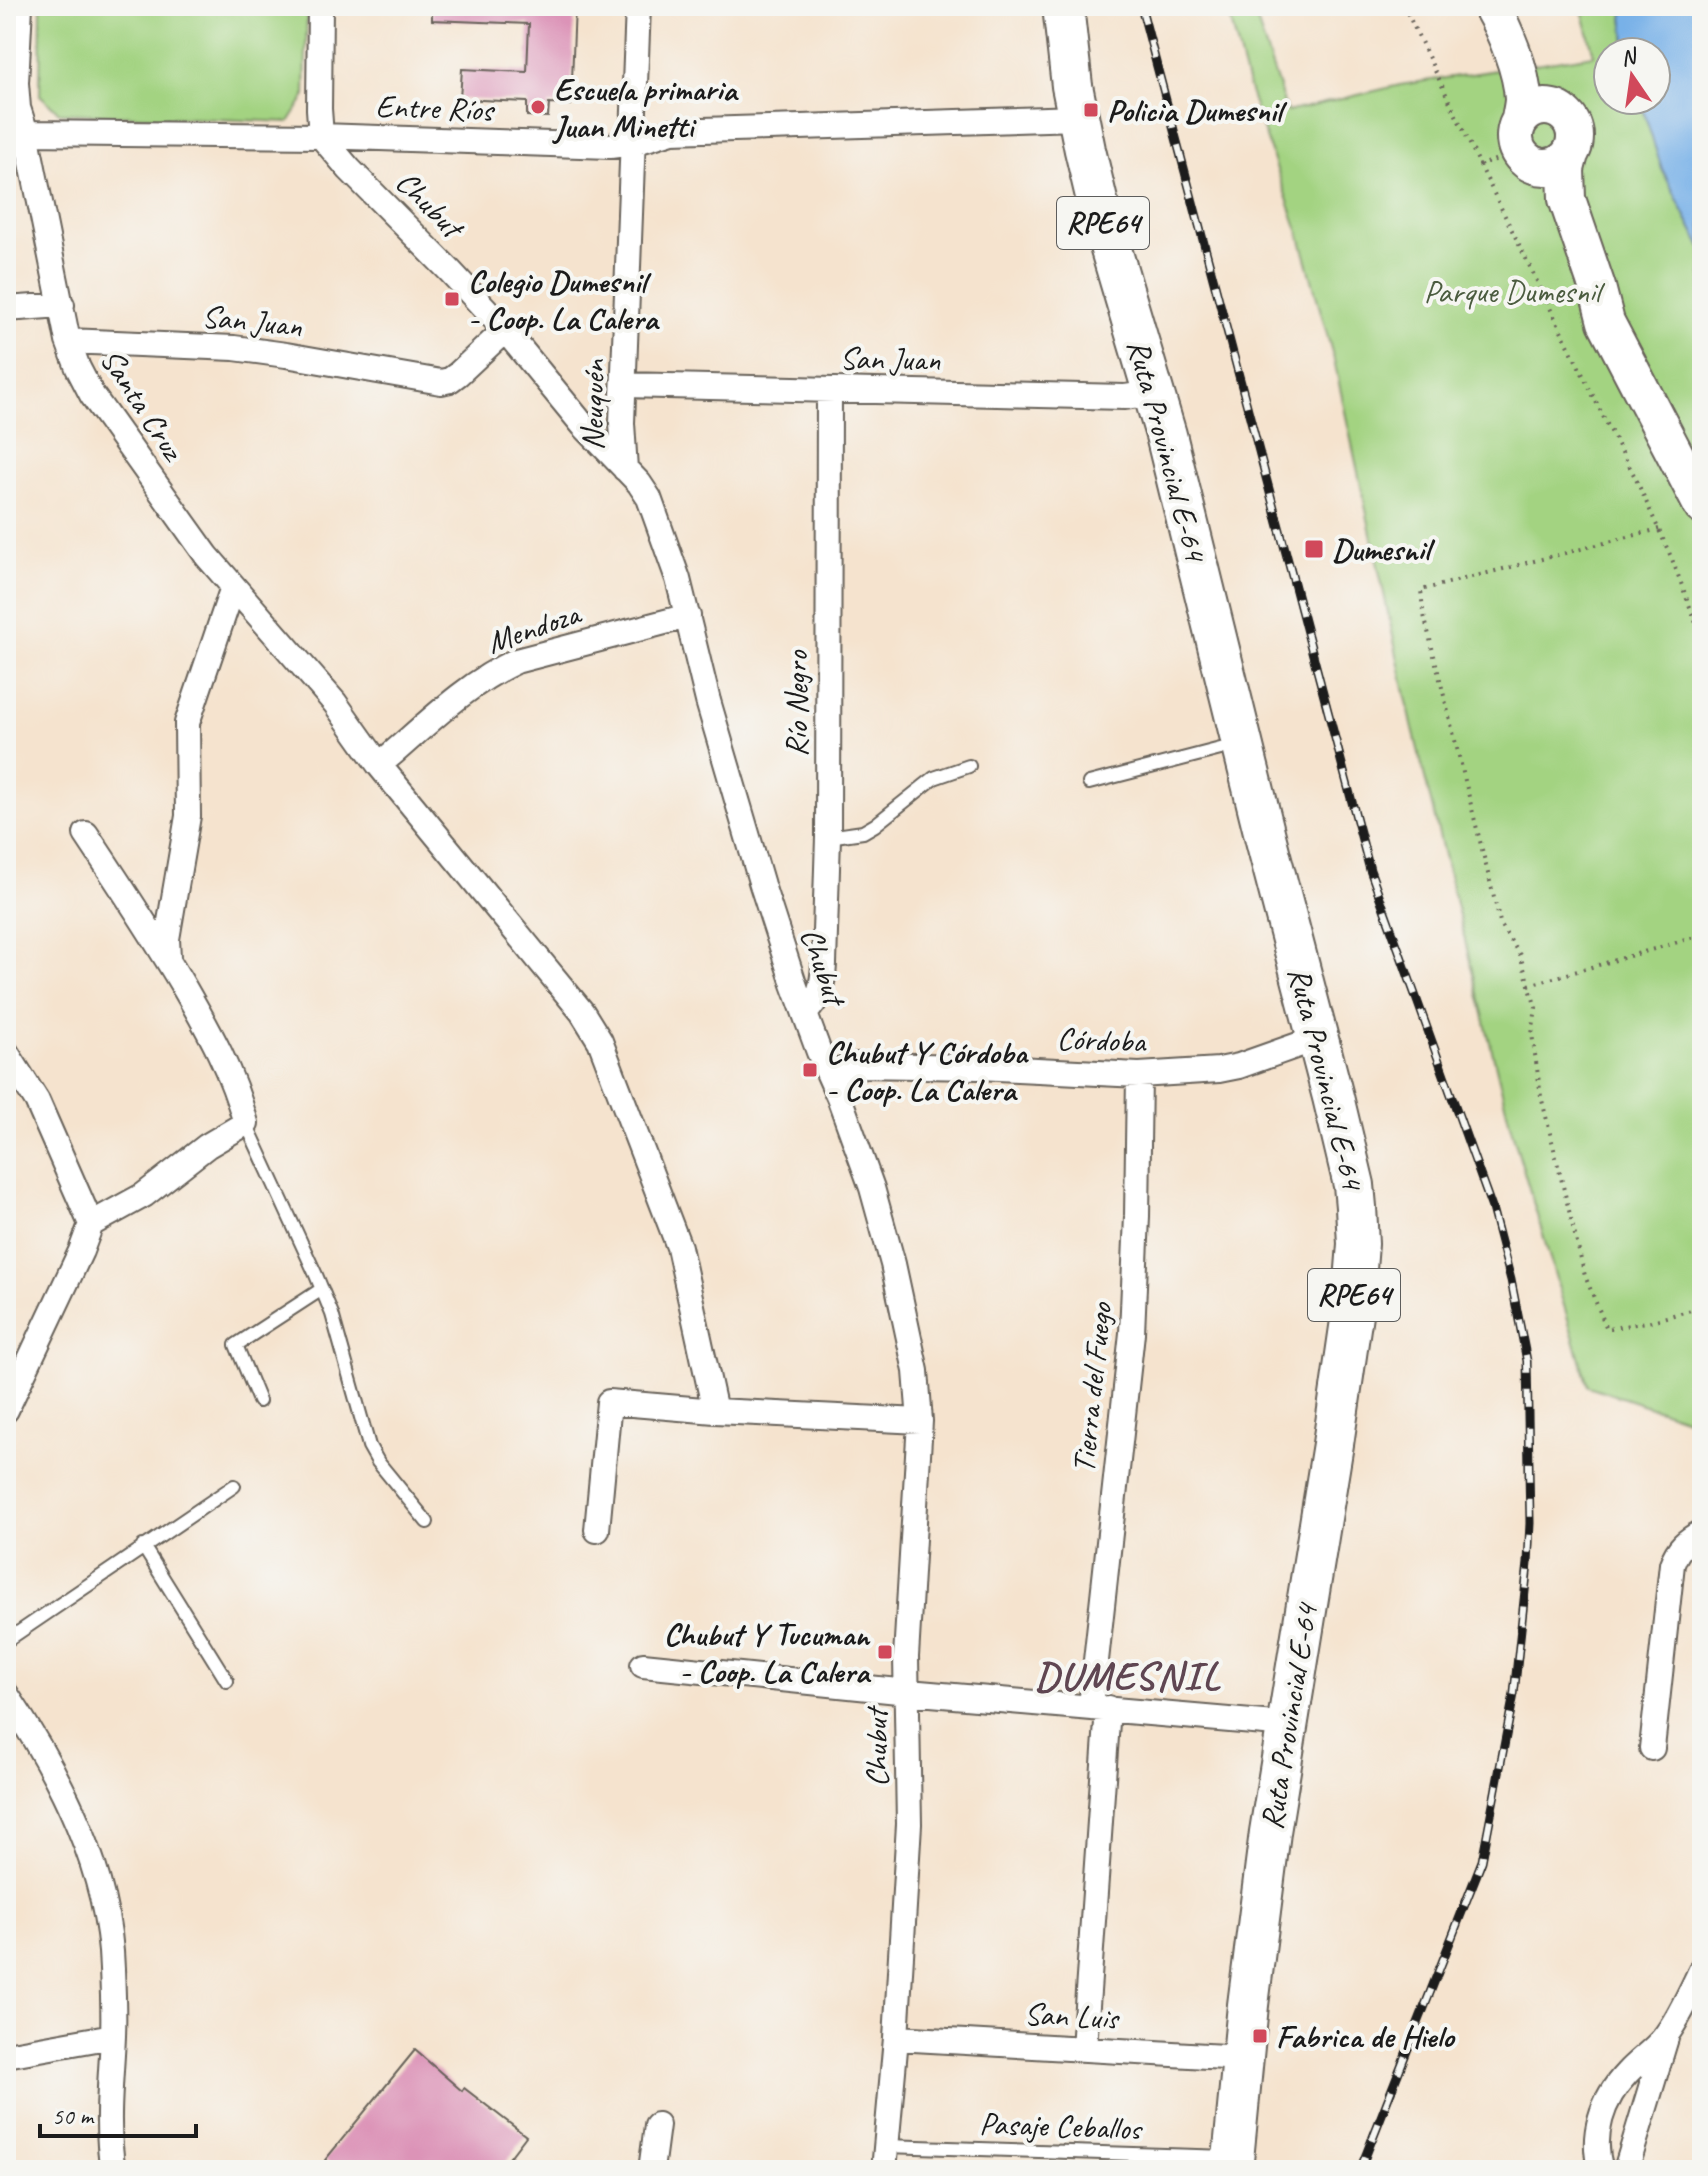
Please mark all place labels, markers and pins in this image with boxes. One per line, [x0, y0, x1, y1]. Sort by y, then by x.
place label: Escuela primaria Juan Minetti [552, 69, 739, 147]
place label: Policia Dumesnil [1107, 90, 1288, 131]
marker: Escuela primaria Juan Minetti [529, 98, 547, 116]
marker: Policia Dumesnil [1082, 101, 1100, 119]
place label: Colegio Dumesnil - Coop. La Calera [468, 261, 660, 339]
marker: Colegio Dumesnil - Coop. La Calera [443, 290, 461, 308]
place label: Dumesnil [1332, 529, 1436, 570]
marker: Dumesnil [1303, 538, 1325, 560]
place label: Chubut Y Córdoba - Coop. La Calera [826, 1032, 1030, 1110]
marker: Chubut Y Córdoba - Coop. La Calera [801, 1061, 819, 1079]
place label: Chubut Y Tucuman - Coop. La Calera [664, 1614, 872, 1692]
marker: Chubut Y Tucuman - Coop. La Calera [876, 1643, 894, 1661]
place label: Fabrica de Hielo [1276, 2016, 1456, 2057]
marker: Fabrica de Hielo [1251, 2027, 1269, 2045]

